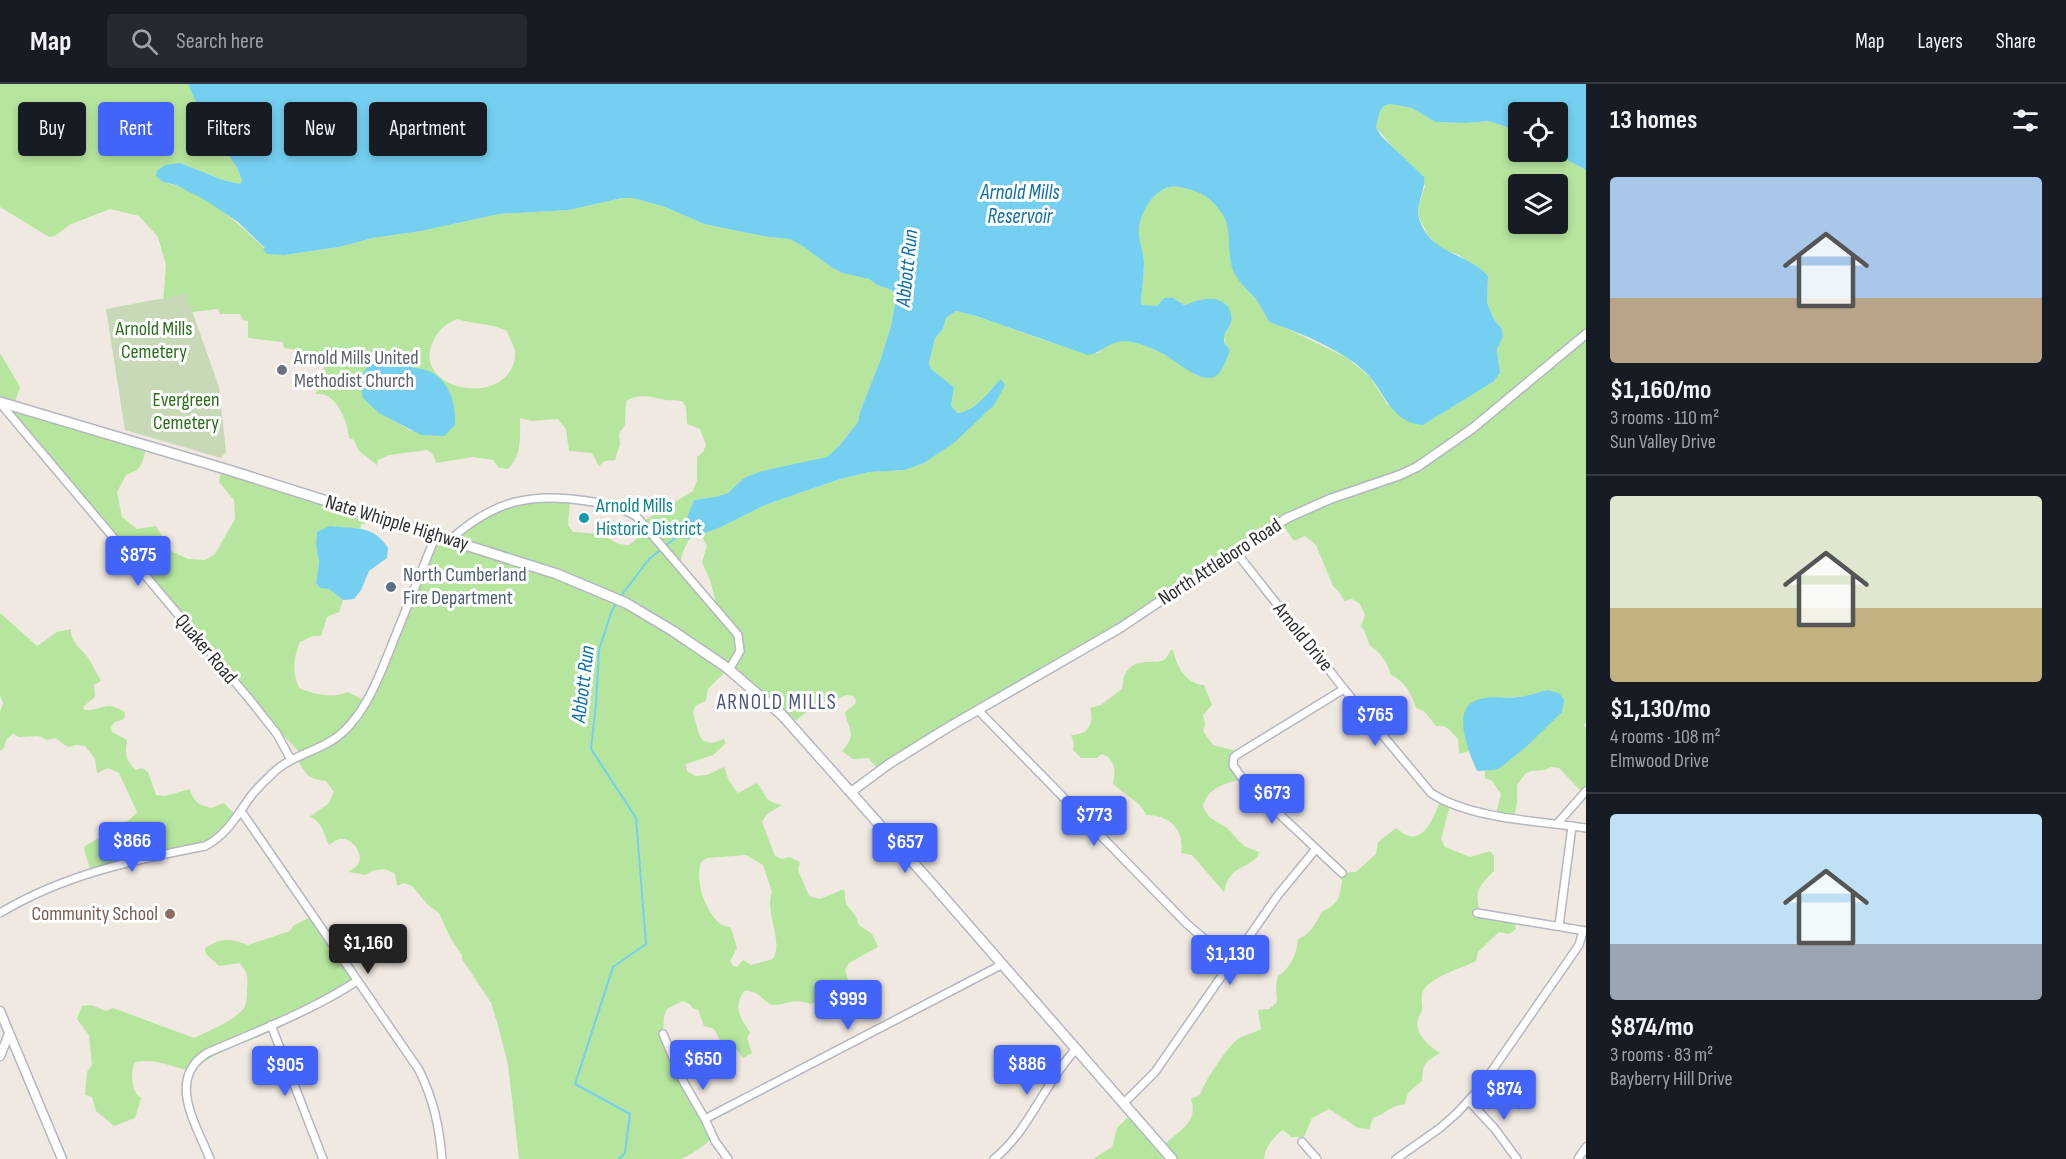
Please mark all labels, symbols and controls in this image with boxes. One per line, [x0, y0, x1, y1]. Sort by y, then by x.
search box [107, 14, 527, 68]
text: Map [30, 25, 71, 58]
icon: search [128, 25, 161, 58]
text: Search here [176, 28, 264, 55]
text: Map [1855, 29, 1884, 54]
text: Layers [1917, 29, 1963, 54]
text: Share [1996, 29, 2036, 54]
chip: Buy [18, 102, 86, 156]
chip: Rent [98, 102, 174, 156]
chip: Filters [186, 102, 272, 156]
chip: New [284, 102, 357, 156]
chip: Apartment [369, 102, 487, 156]
map controls [1508, 102, 1568, 234]
button: locate [1508, 102, 1568, 162]
icon: filters [2009, 104, 2042, 137]
text: 13 homes [1610, 105, 1697, 136]
button: layers [1508, 174, 1568, 234]
water label: Arnold Mills Reservoir [979, 180, 1060, 229]
icon: home [1772, 216, 1880, 324]
water label: Abbott Run [890, 228, 923, 309]
park label: Arnold Mills Cemetery [115, 317, 193, 364]
place label: Arnold Mills United Methodist Church [293, 346, 419, 393]
marker: Arnold Mills United Methodist Church [275, 363, 289, 377]
text: $1,160/mo [1610, 375, 1711, 406]
park label: Evergreen Cemetery [152, 388, 220, 435]
text: 3 rooms · 110 m² [1610, 406, 1719, 430]
text: Sun Valley Drive [1610, 430, 1716, 454]
street label: Nate Whipple Highway [322, 490, 472, 556]
place label: Arnold Mills Historic District [595, 494, 702, 541]
marker: Arnold Mills Historic District [577, 511, 591, 525]
street label: North Attleboro Road [1154, 513, 1286, 611]
icon: home [1772, 535, 1880, 643]
pin: $875 [102, 536, 174, 587]
text: $875 [119, 543, 157, 567]
place label: North Cumberland Fire Department [403, 563, 527, 610]
marker: North Cumberland Fire Department [384, 580, 398, 594]
street label: Arnold Drive [1267, 597, 1338, 676]
street label: Quaker Road [170, 609, 242, 689]
water label: Abbott Run [566, 644, 600, 725]
district label: ARNOLD MILLS [716, 690, 837, 715]
text: $1,130/mo [1610, 694, 1711, 725]
pin: $765 [1339, 696, 1411, 747]
text: $765 [1356, 703, 1394, 727]
text: 4 rooms · 108 m² [1610, 725, 1721, 749]
text: Elmwood Drive [1610, 749, 1709, 773]
pin: $673 [1236, 774, 1308, 825]
text: $673 [1253, 781, 1291, 805]
pin: $773 [1058, 796, 1130, 847]
text: $773 [1076, 803, 1112, 827]
pin: $866 [96, 822, 168, 873]
pin: $657 [869, 823, 941, 874]
text: $866 [113, 829, 151, 853]
text: $657 [886, 830, 924, 854]
icon: home [1772, 853, 1880, 961]
place label: Community School [31, 902, 158, 926]
marker: Community School [163, 907, 177, 921]
pin: $1,160 [319, 924, 417, 975]
text: $1,160 [343, 931, 393, 955]
pin: $1,130 [1181, 935, 1279, 986]
text: $1,130 [1205, 942, 1255, 966]
pin: $999 [812, 980, 884, 1031]
text: $999 [829, 987, 867, 1011]
text: $874/mo [1610, 1012, 1694, 1043]
pin: $650 [667, 1040, 739, 1091]
text: 3 rooms · 83 m² [1610, 1043, 1713, 1067]
pin: $886 [991, 1045, 1063, 1096]
pin: $905 [249, 1046, 321, 1097]
text: $650 [684, 1047, 722, 1071]
text: $886 [1008, 1052, 1046, 1076]
text: $905 [266, 1053, 304, 1077]
text: Bayberry Hill Drive [1610, 1067, 1733, 1091]
pin: $874 [1468, 1070, 1540, 1121]
text: $874 [1486, 1077, 1522, 1101]

